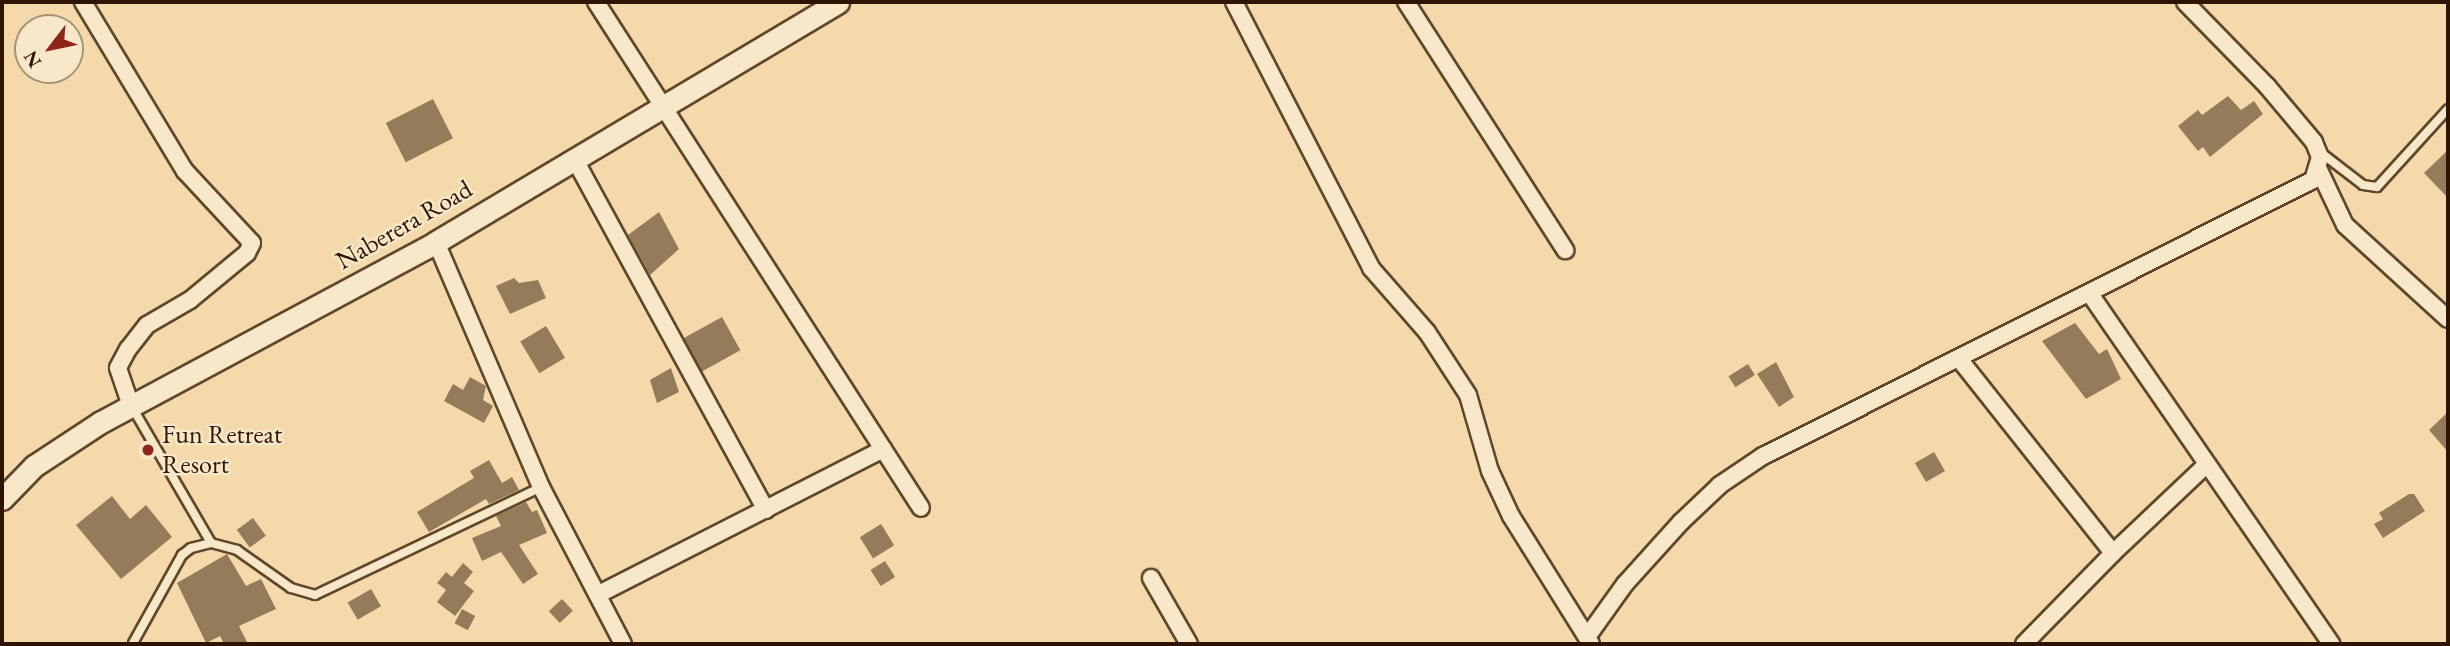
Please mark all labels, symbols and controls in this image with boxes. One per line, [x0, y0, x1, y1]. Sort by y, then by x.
north arrow [14, 14, 84, 84]
text: N [18, 46, 47, 72]
street label: Naberera Road [330, 173, 478, 277]
place label: Fun Retreat Resort [162, 419, 282, 480]
marker: Fun Retreat Resort [140, 442, 156, 458]

